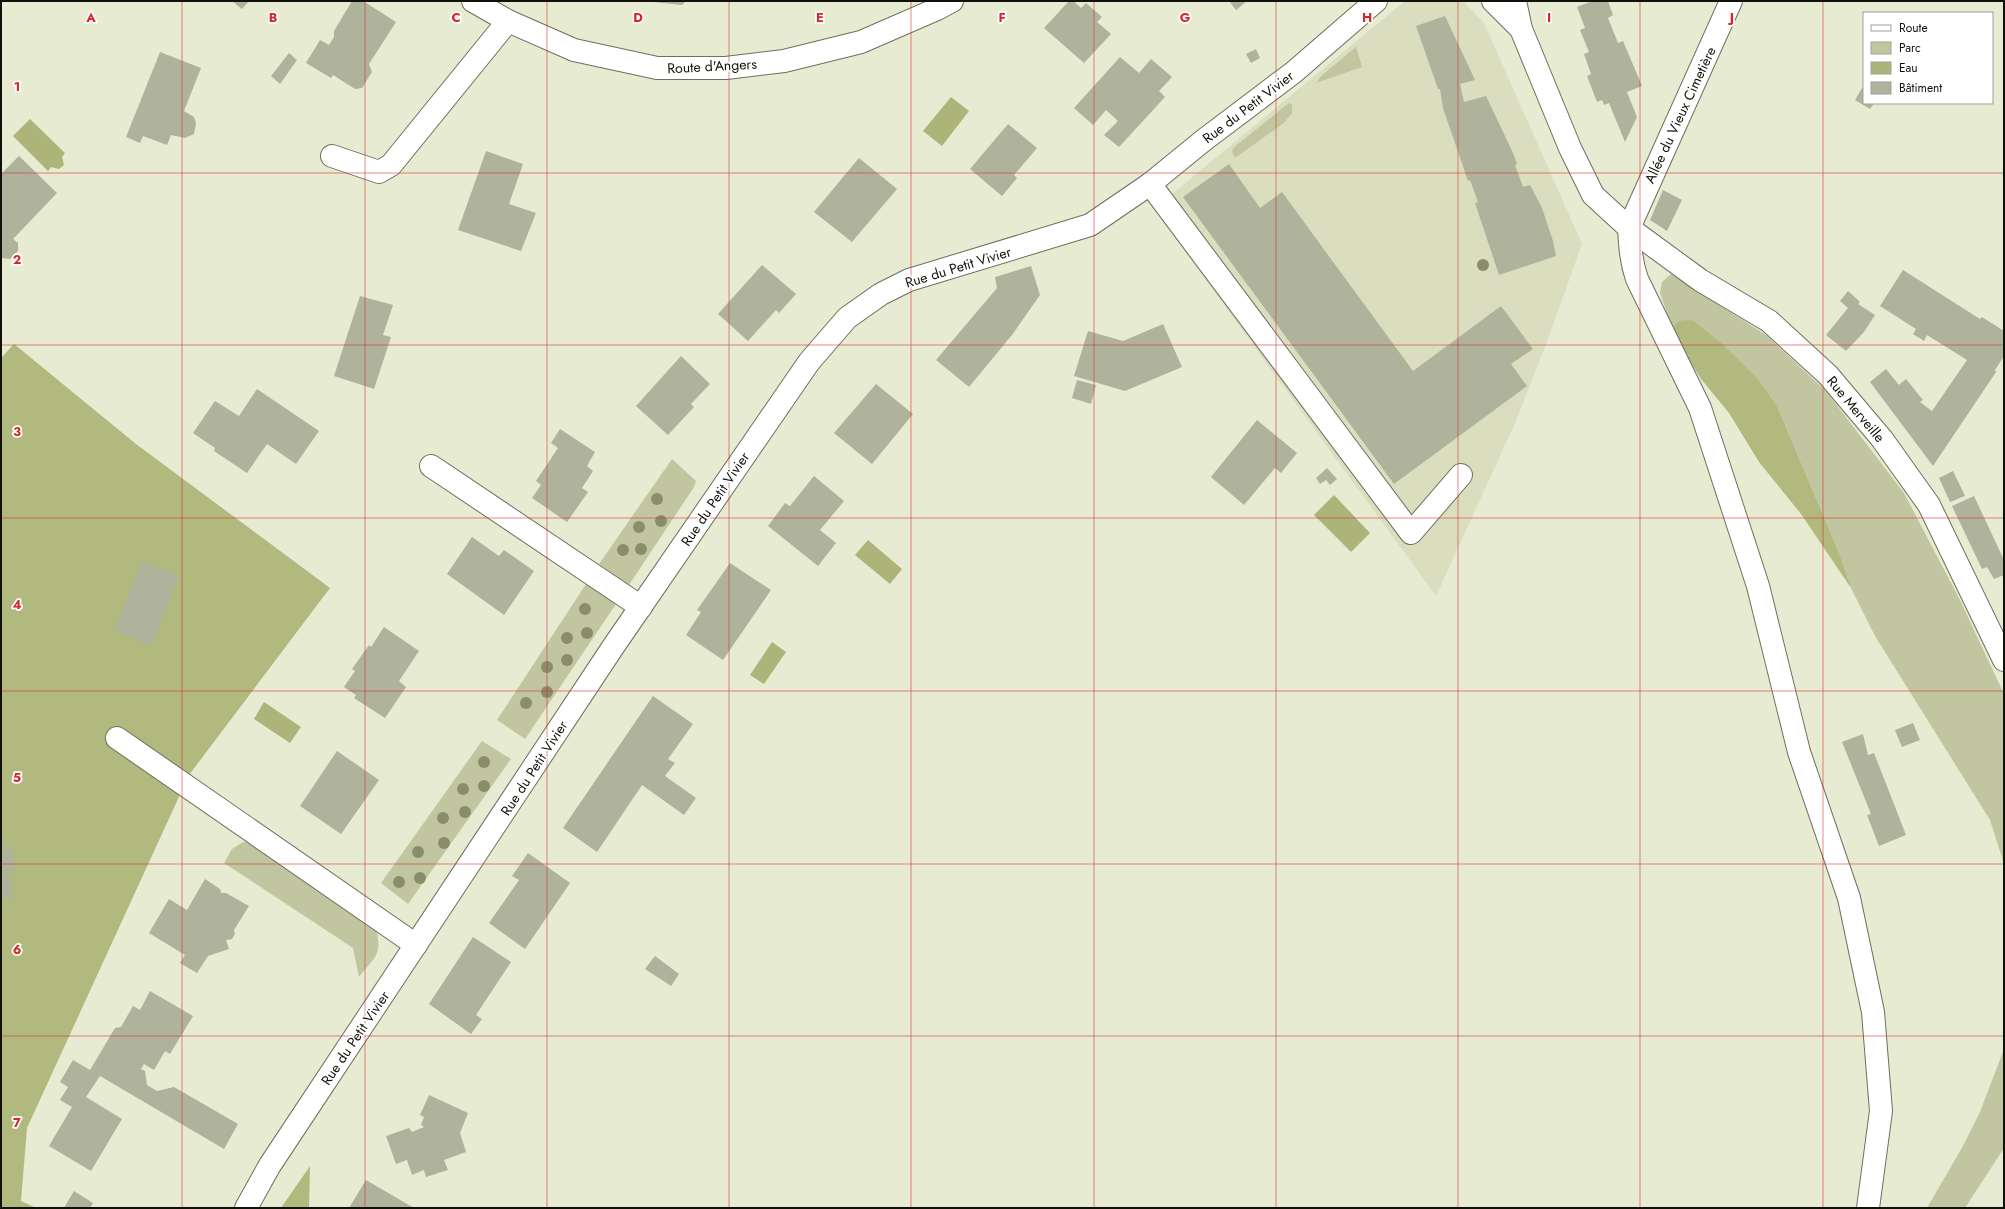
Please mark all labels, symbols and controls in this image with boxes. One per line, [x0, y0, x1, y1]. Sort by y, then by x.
text: A [85, 8, 96, 27]
text: B [269, 8, 278, 27]
text: C [451, 8, 461, 27]
text: D [633, 8, 643, 27]
text: E [816, 8, 824, 27]
text: F [998, 8, 1006, 27]
text: G [1180, 8, 1191, 27]
text: H [1362, 8, 1372, 27]
text: I [1547, 8, 1551, 27]
text: J [1727, 8, 1734, 27]
legend [1863, 12, 1993, 104]
text: Route [1899, 19, 1928, 37]
text: Parc [1899, 39, 1921, 57]
street label: Allée du Vieux Cimetière [1640, 43, 1720, 187]
street label: Route d'Angers [667, 54, 758, 78]
text: Eau [1899, 59, 1918, 77]
street label: Rue du Petit Vivier [1198, 66, 1298, 148]
text: 1 [14, 77, 20, 96]
text: Bâtiment [1899, 79, 1942, 97]
street label: Rue du Petit Vivier [903, 241, 1014, 293]
text: 2 [13, 250, 21, 269]
street label: Rue Merveille [1822, 372, 1890, 446]
text: 3 [13, 422, 21, 441]
street label: Rue du Petit Vivier [676, 448, 754, 550]
text: 4 [12, 595, 22, 614]
street label: Rue du Petit Vivier [496, 716, 572, 820]
text: 5 [13, 768, 21, 787]
text: 6 [13, 940, 22, 959]
street label: Rue du Petit Vivier [316, 987, 394, 1089]
text: 7 [13, 1113, 21, 1132]

